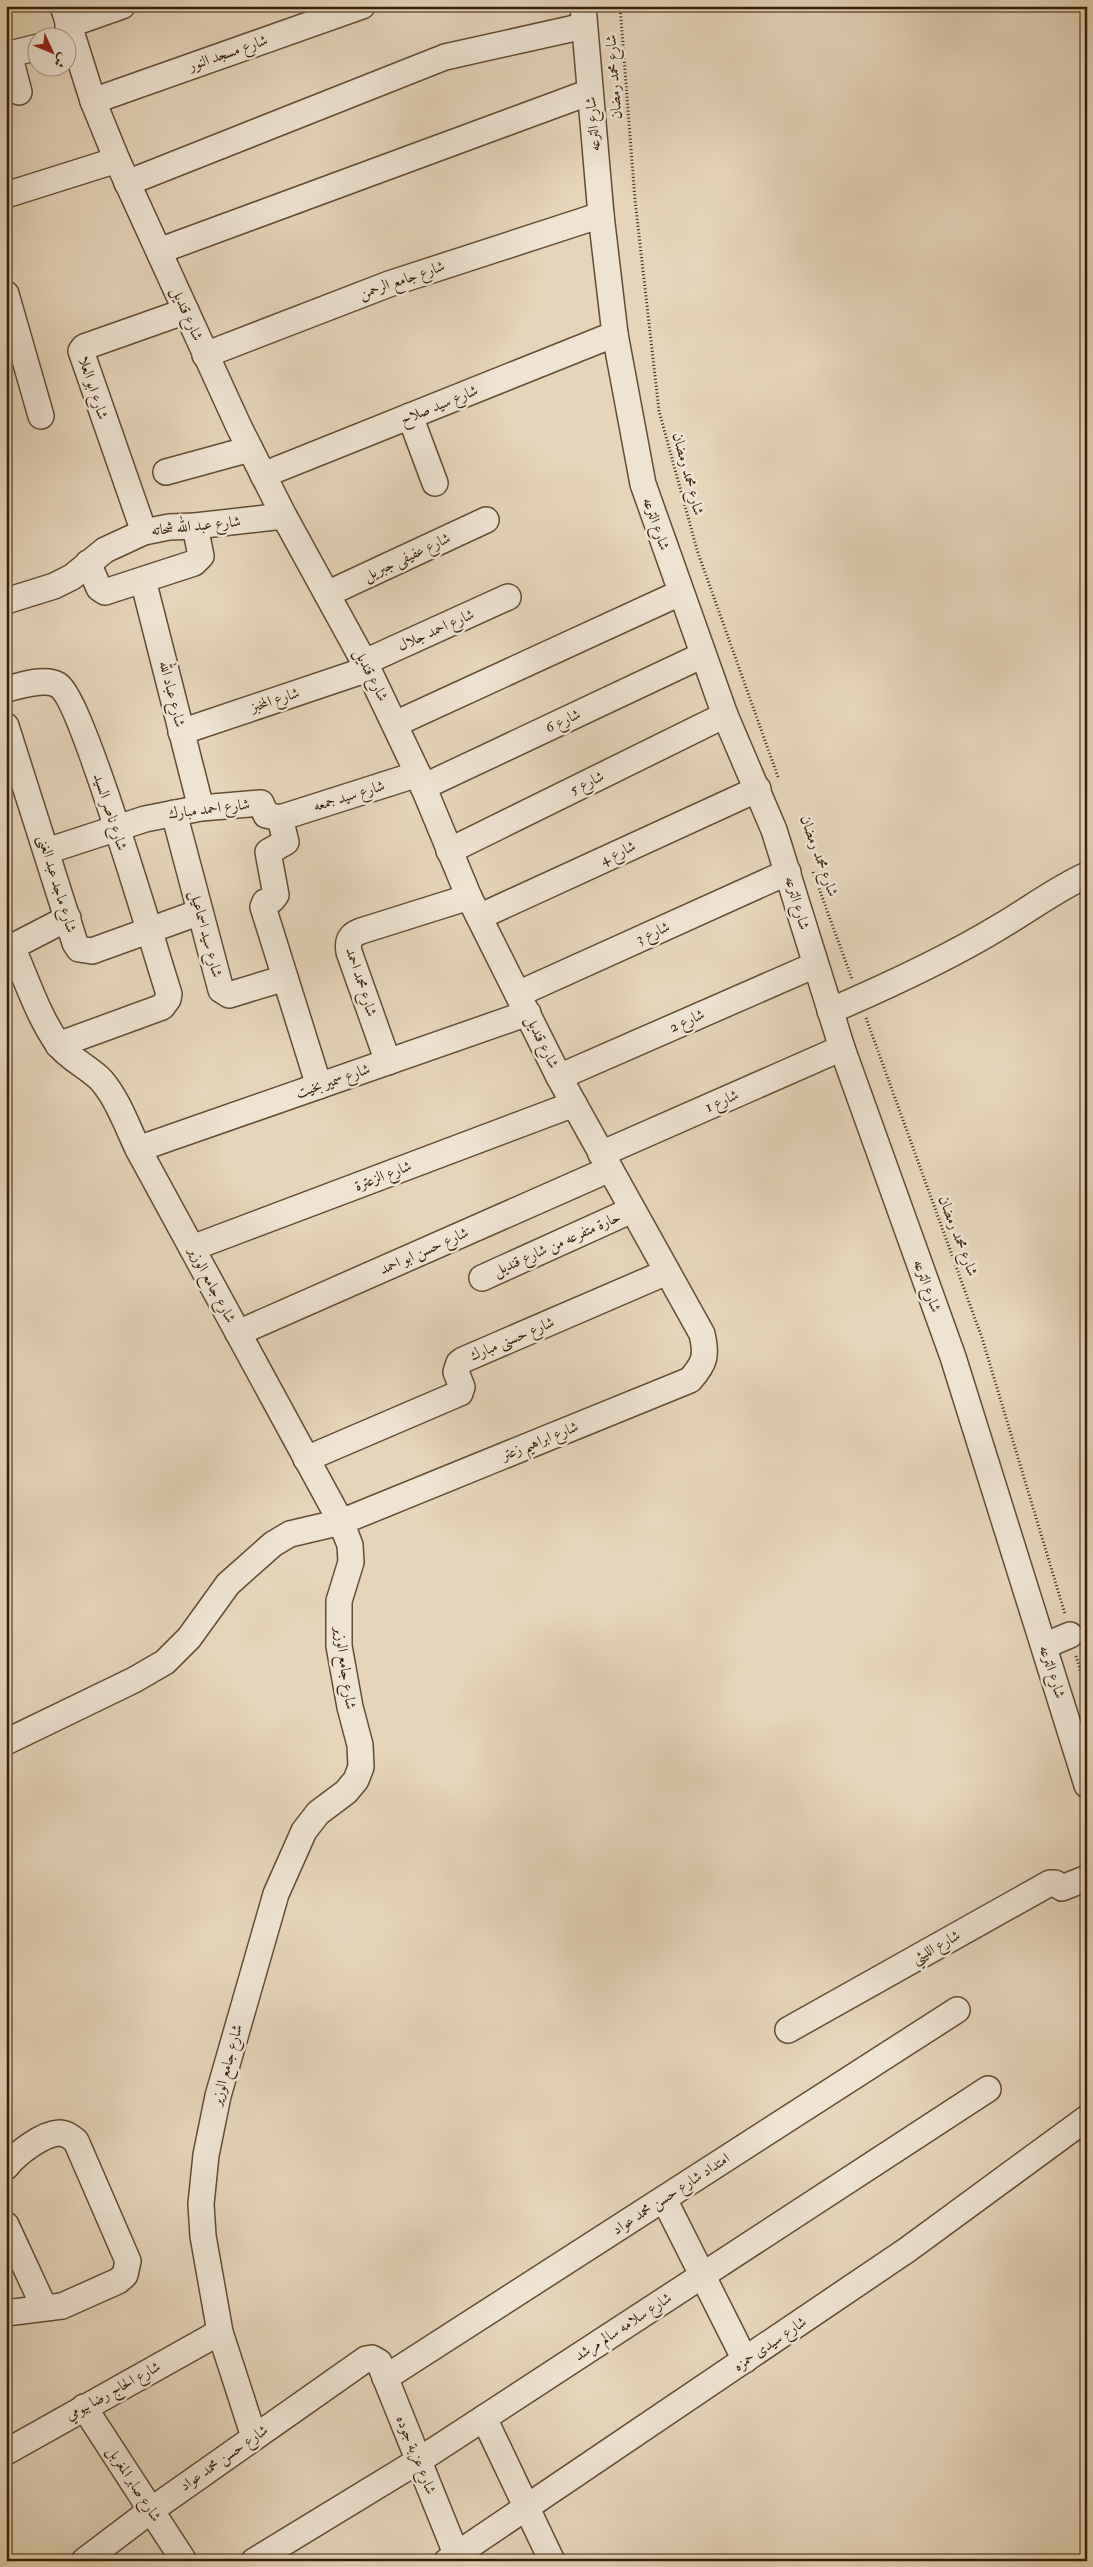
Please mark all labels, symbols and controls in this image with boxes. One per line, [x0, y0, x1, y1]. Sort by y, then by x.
north arrow [28, 28, 78, 78]
street label: شارع مسجد النور [184, 31, 271, 79]
street label: شارع محمد رمضان [602, 34, 629, 120]
text: ش [50, 50, 72, 72]
street label: شارع الترعه [581, 96, 608, 152]
street label: شارع جامع الرحمن [357, 257, 449, 307]
street label: شارع قنديل [164, 284, 207, 345]
street label: شارع ابو العلا [71, 354, 112, 423]
street label: شارع سيد صلاح [397, 381, 482, 432]
street label: شارع محمد رمضان [665, 430, 708, 518]
street label: شارع الترعه [635, 495, 674, 554]
street label: شارع عبد الله شحاته [150, 509, 242, 543]
street label: شارع عفيفى جبريل [360, 529, 455, 588]
street label: شارع احمد جلال [395, 605, 479, 658]
street label: شارع قنديل [347, 645, 392, 706]
street label: شارع عباد الله [152, 658, 192, 730]
street label: شارع المخبز [246, 683, 303, 720]
street label: شارع 6 [542, 705, 585, 740]
street label: شارع 5 [567, 767, 609, 802]
street label: شارع ناصر السيد [86, 771, 131, 854]
street label: شارع سيد جمعه [311, 776, 388, 819]
street label: شارع احمد مبارك [167, 795, 251, 826]
street label: شارع محمد رمضان [793, 813, 842, 900]
street label: شارع ماجد عبد الغنى [30, 833, 81, 936]
street label: شارع 4 [597, 837, 640, 872]
street label: شارع الترعه [777, 874, 814, 933]
street label: شارع سيد اسماعيل [182, 888, 227, 980]
street label: شارع 3 [633, 917, 674, 952]
street label: شارع محمد احمد [338, 945, 381, 1020]
street label: شارع 2 [666, 1005, 709, 1040]
street label: شارع قنديل [518, 1012, 563, 1073]
street label: شارع سمير بخيت [293, 1059, 374, 1105]
street label: شارع 1 [702, 1085, 743, 1119]
street label: شارع الزعترة [352, 1156, 415, 1198]
street label: شارع محمد رمضان [931, 1193, 982, 1280]
street label: حارة متفرعه من شارع قنديل [490, 1207, 625, 1283]
street label: شارع حسن ابو احمد [376, 1223, 473, 1282]
street label: شارع جامع الوزير [180, 1242, 240, 1328]
street label: شارع الترعه [906, 1257, 945, 1316]
street label: شارع حسنى مبارك [467, 1313, 558, 1368]
street label: شارع ابراهيم زعتر [497, 1417, 583, 1470]
street label: شارع جامع الوزير [326, 1623, 360, 1711]
street label: شارع الترعه [1032, 1643, 1070, 1702]
street label: شارع الليثي [908, 1926, 966, 1972]
street label: شارع جامع الوزير [206, 2022, 251, 2111]
street label: امتداد شارع حسن محمد عواد [609, 2149, 735, 2242]
street label: شارع سلامه سالم مرشد [571, 2288, 677, 2368]
street label: شارع سيدى حمزه [730, 2312, 812, 2378]
street label: شارع الحاج رضا بيومي [62, 2357, 165, 2428]
street label: شارع عزبة جوده [389, 2413, 440, 2499]
street label: شارع حسن محمد عواد [176, 2421, 274, 2498]
street label: شارع صابر المغربل [100, 2443, 165, 2527]

